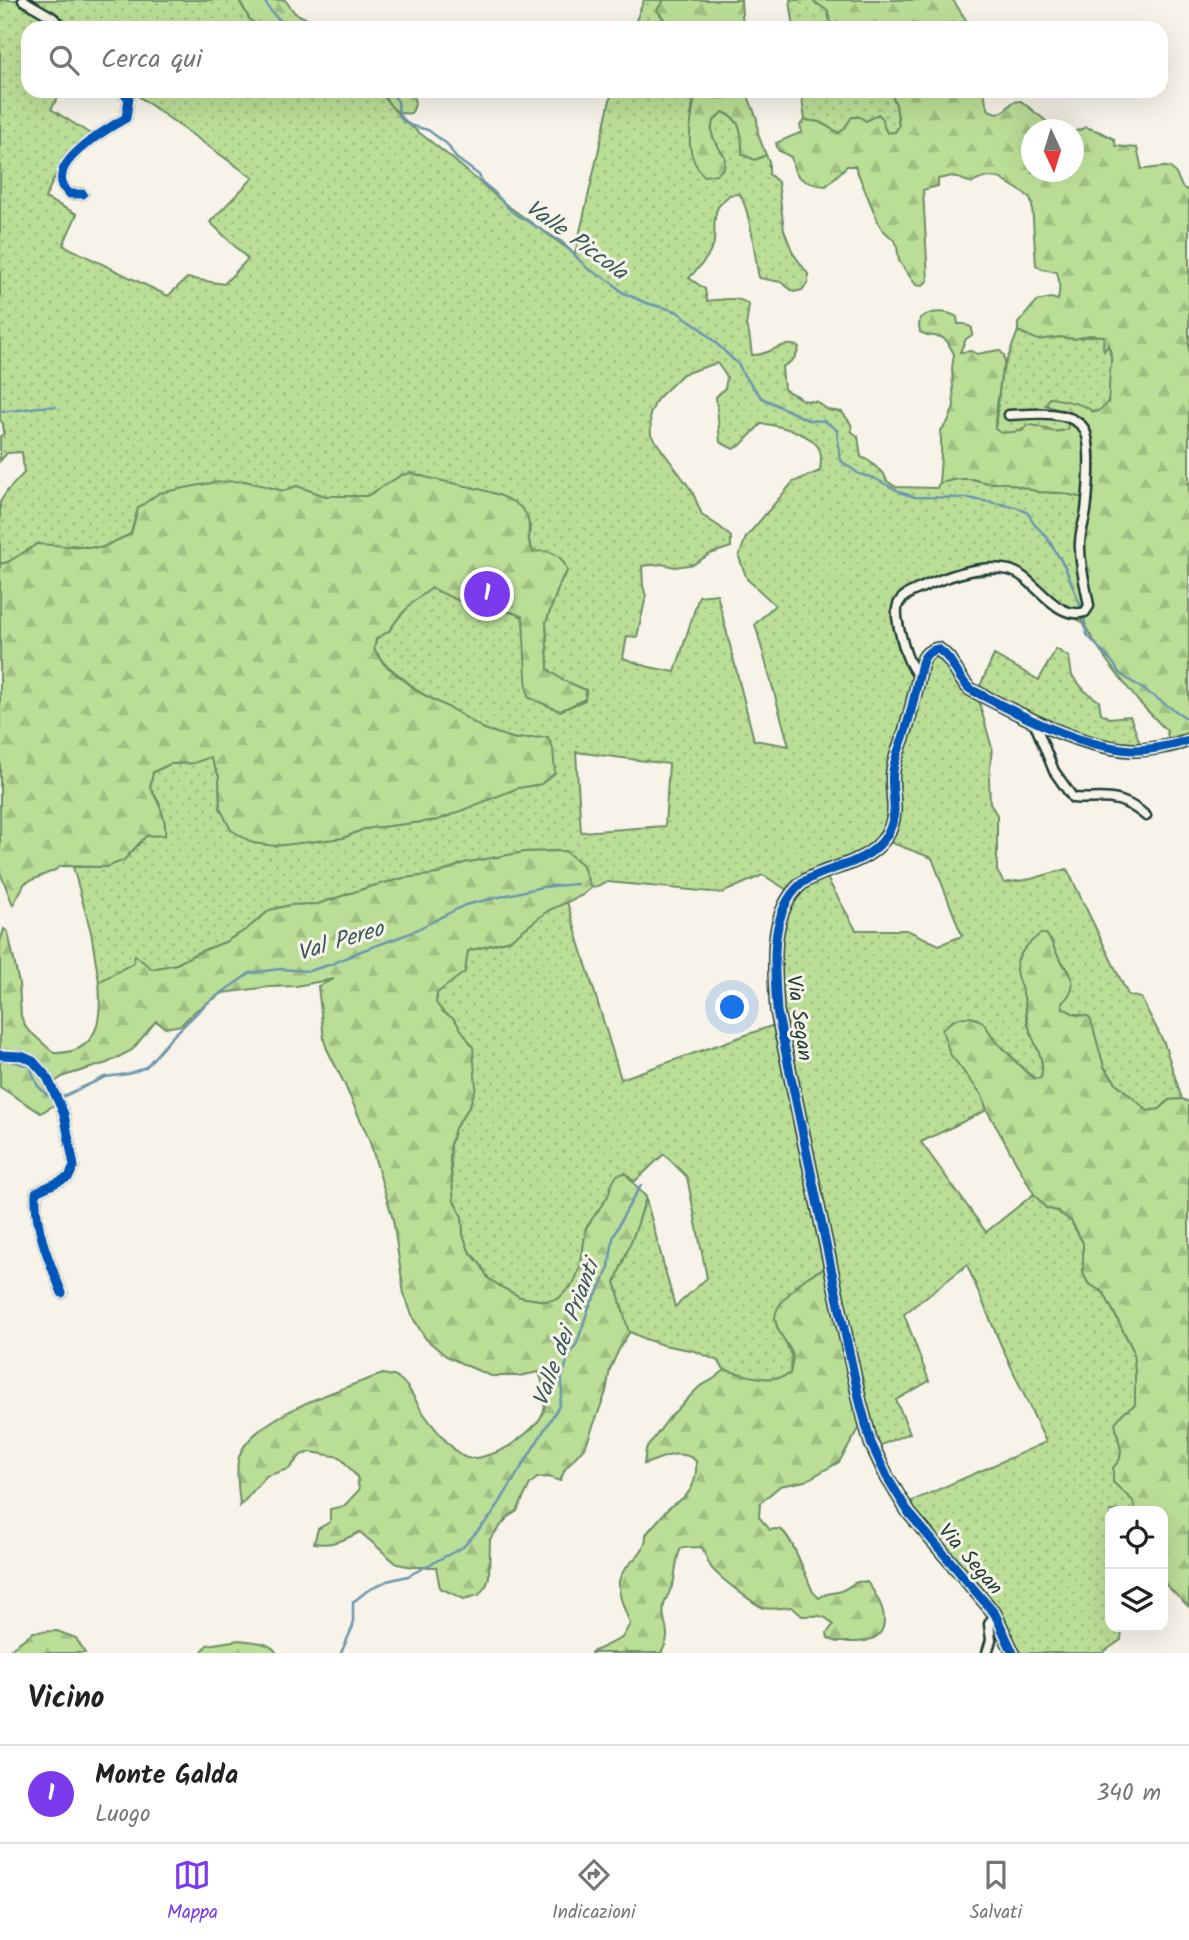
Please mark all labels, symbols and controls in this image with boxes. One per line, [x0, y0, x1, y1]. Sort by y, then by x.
search box [21, 21, 1168, 98]
text: Cerca qui [101, 39, 202, 81]
icon: search [45, 41, 83, 79]
north arrow [1021, 119, 1084, 182]
water label: Valle Piccola [517, 191, 636, 291]
pin: 1 [464, 568, 510, 620]
water label: Val Pereo [293, 911, 390, 972]
street label: Via Segan [776, 973, 821, 1063]
your location [715, 990, 749, 1024]
water label: Valle dei Prianti [524, 1251, 612, 1412]
map controls [1105, 1506, 1168, 1632]
button: locate [1105, 1506, 1168, 1569]
street label: Via Segan [929, 1517, 1011, 1603]
button: layers [1105, 1569, 1168, 1632]
text: Vicino [28, 1675, 105, 1723]
text: Monte Galda [95, 1755, 238, 1797]
text: 1 [48, 1776, 54, 1812]
text: 340 m [1096, 1776, 1161, 1812]
text: Luogo [95, 1797, 150, 1833]
tab: Mappa [167, 1856, 218, 1928]
tab: Indicazioni [552, 1856, 636, 1928]
tab: Salvati [970, 1856, 1022, 1928]

